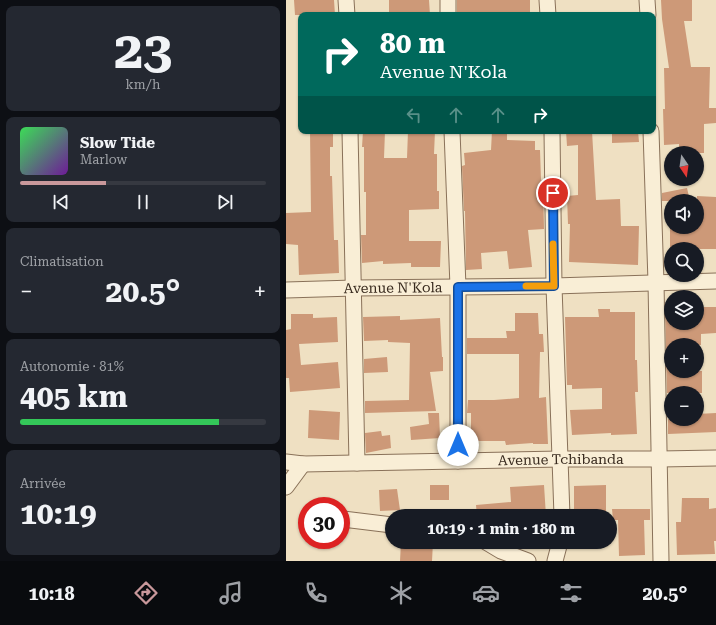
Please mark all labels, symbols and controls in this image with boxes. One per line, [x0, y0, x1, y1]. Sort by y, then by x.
text: 23 [114, 20, 172, 81]
text: 80 m [380, 27, 445, 60]
icon: right [314, 28, 366, 80]
text: Avenue N'Kola [380, 61, 507, 82]
text: km/h [126, 77, 160, 92]
icon: left [403, 104, 425, 126]
icon: ahead [445, 104, 467, 126]
icon: ahead [487, 104, 509, 126]
icon: right [529, 104, 551, 126]
text: Slow Tide [80, 134, 155, 152]
north arrow [664, 146, 704, 186]
map controls [664, 146, 704, 426]
text: Marlow [80, 152, 127, 167]
pin [536, 176, 570, 210]
icon: arrive [542, 182, 564, 204]
icon: previous [50, 191, 72, 213]
icon: pause [132, 191, 154, 213]
icon: next [214, 191, 236, 213]
button: sound [664, 194, 704, 234]
button: search [664, 242, 704, 282]
text: Climatisation [20, 254, 104, 269]
text: 20.5° [106, 274, 180, 309]
text: − [20, 279, 32, 304]
text: + [254, 279, 266, 304]
street label: Avenue N'Kola [343, 279, 443, 296]
button: layers [664, 290, 704, 330]
button: + [664, 338, 704, 378]
text: Autonomie · 81% [20, 359, 124, 374]
text: 405 km [20, 379, 128, 414]
button: − [664, 386, 704, 426]
position arrow [437, 424, 479, 466]
street label: Avenue Tchibanda [498, 451, 624, 468]
text: Arrivée [20, 476, 66, 491]
text: 10:19 [20, 496, 97, 531]
speed limit sign: 30 [298, 497, 350, 549]
text: 10:19 · 1 min · 180 m [427, 520, 575, 538]
icon: directions [132, 579, 160, 607]
icon: music [217, 579, 245, 607]
icon: phone [302, 579, 330, 607]
icon: climate [387, 579, 415, 607]
icon: car [472, 579, 500, 607]
icon: filters [557, 579, 585, 607]
text: 10:18 [29, 583, 75, 604]
text: 20.5° [643, 583, 687, 604]

